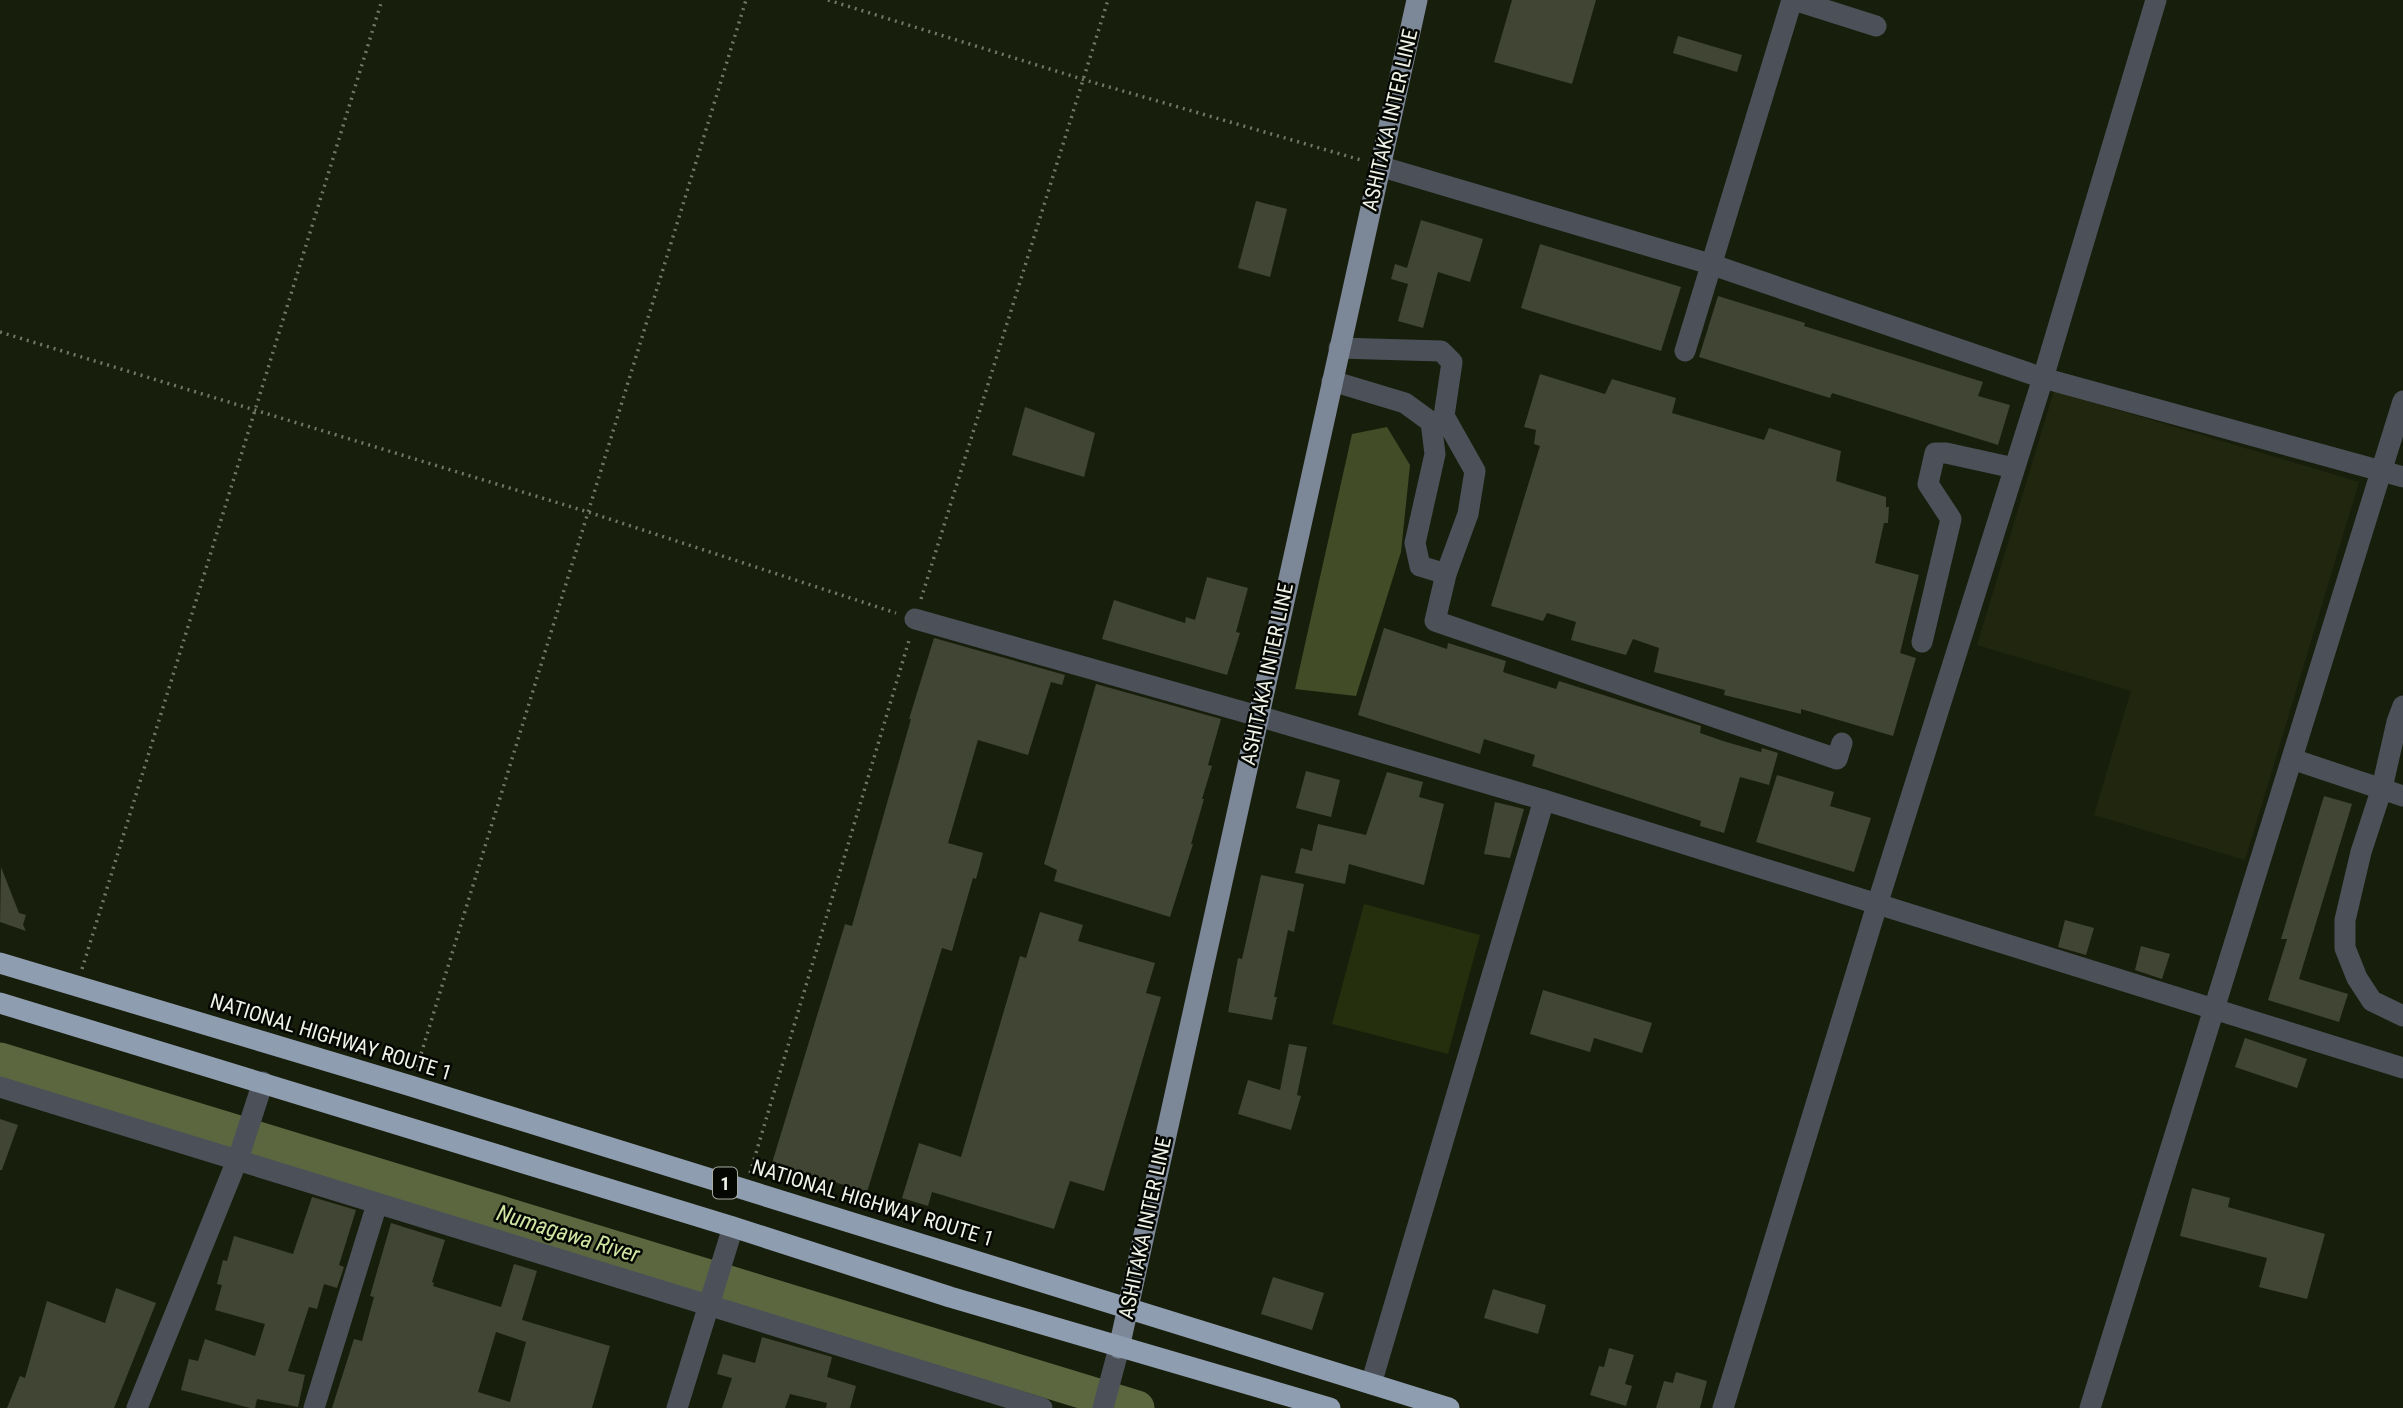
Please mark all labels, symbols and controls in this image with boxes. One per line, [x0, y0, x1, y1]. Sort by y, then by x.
street label: ASHITAKA INTER LINE [1357, 27, 1423, 213]
street label: ASHITAKA INTER LINE [1236, 581, 1298, 767]
street label: NATIONAL HIGHWAY ROUTE 1 [207, 989, 455, 1085]
street label: ASHITAKA INTER LINE [1114, 1135, 1176, 1321]
street label: NATIONAL HIGHWAY ROUTE 1 [749, 1155, 997, 1251]
road number: 1 [713, 1168, 737, 1198]
water label: Numagawa River [493, 1199, 644, 1269]

